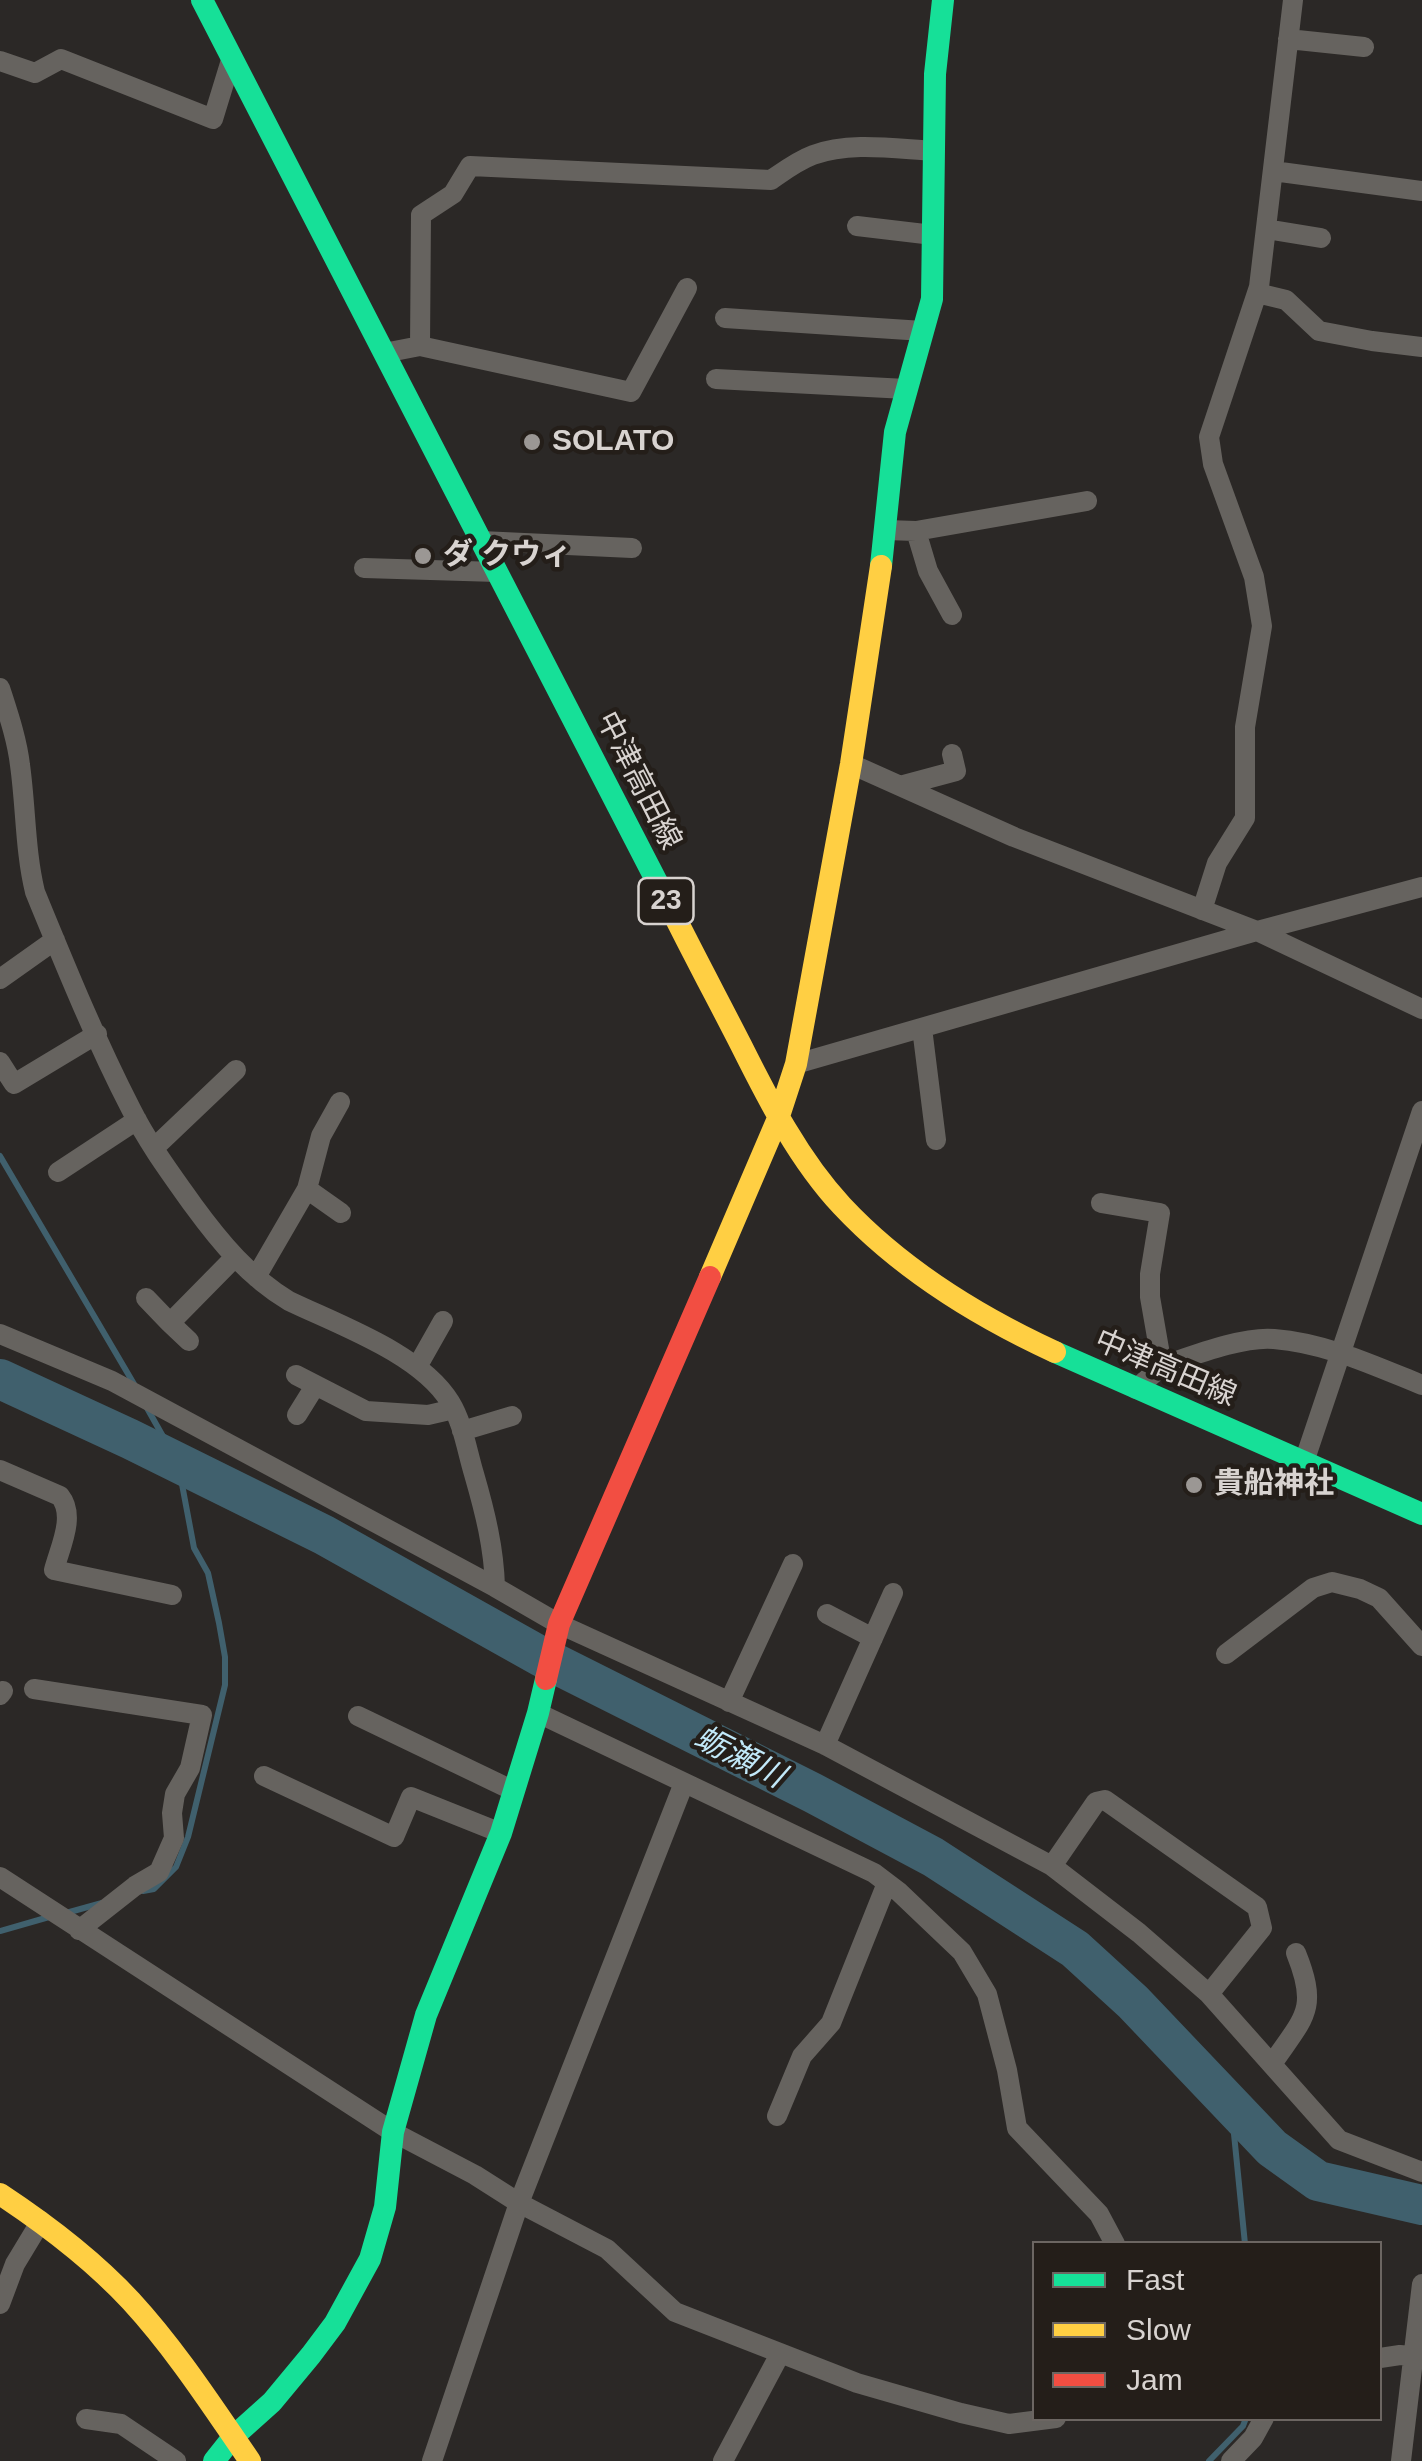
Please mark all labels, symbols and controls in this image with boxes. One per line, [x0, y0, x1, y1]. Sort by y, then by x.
place label: SOLATO [552, 424, 674, 460]
marker: SOLATO [521, 431, 543, 453]
place label: ダ クウィ [443, 538, 571, 574]
marker: ダ クウィ [412, 545, 434, 567]
street label: 中津高田線 [588, 706, 688, 856]
road number: 23 [638, 878, 694, 924]
street label: 中津高田線 [1089, 1323, 1241, 1415]
place label: 貴船神社 [1214, 1467, 1334, 1503]
marker: 貴船神社 [1183, 1474, 1205, 1496]
water label: 蛎瀬川 [688, 1719, 790, 1797]
legend [1032, 2241, 1382, 2421]
text: Fast [1126, 2263, 1184, 2296]
text: Slow [1126, 2313, 1191, 2346]
text: Jam [1126, 2363, 1183, 2396]

